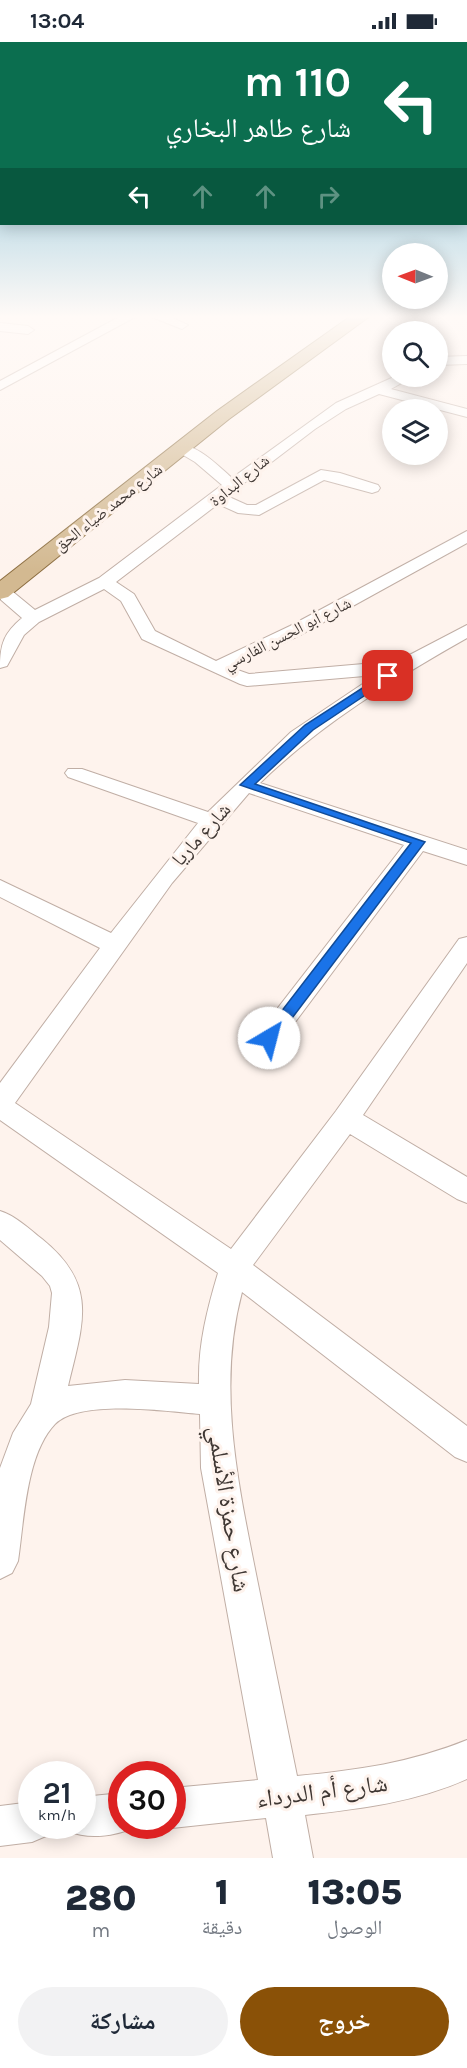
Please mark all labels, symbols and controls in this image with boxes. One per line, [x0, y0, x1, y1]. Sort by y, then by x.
text: 13:04 [30, 8, 84, 34]
text: 110 m [244, 57, 351, 107]
icon: left [372, 66, 450, 144]
text: شارع طاهر البخاري [166, 112, 351, 144]
icon: left [123, 180, 156, 213]
icon: ahead [186, 180, 219, 213]
icon: ahead [249, 180, 282, 213]
icon: right [312, 180, 345, 213]
north arrow [382, 243, 448, 309]
map controls [382, 243, 448, 465]
button: search [382, 321, 448, 387]
button: layers [382, 399, 448, 465]
street label: شارع البداوة [206, 451, 274, 511]
street label: شارع محمد ضياء الحق [51, 459, 167, 556]
street label: شارع أبو الحسن الفارسي [220, 593, 356, 677]
pin [362, 650, 413, 701]
icon: arrive [371, 659, 404, 692]
street label: شارع ماريا [167, 798, 236, 871]
position arrow [237, 1006, 301, 1070]
street label: شارع حمزة الأسلمي [197, 1424, 256, 1595]
speed limit sign: 30 [108, 1761, 186, 1839]
street label: شارع أم الدرداء [255, 1769, 389, 1815]
text: 21 [43, 1775, 71, 1811]
text: km/h [38, 1806, 76, 1824]
text: 1 [215, 1871, 229, 1913]
text: 13:05 [307, 1871, 402, 1913]
text: 280 [65, 1877, 137, 1919]
text: دقيقة [202, 1916, 242, 1939]
text: الوصول [327, 1916, 382, 1939]
text: m [91, 1919, 110, 1942]
button: مشاركة [18, 1987, 228, 2056]
button: خروج [240, 1987, 449, 2056]

